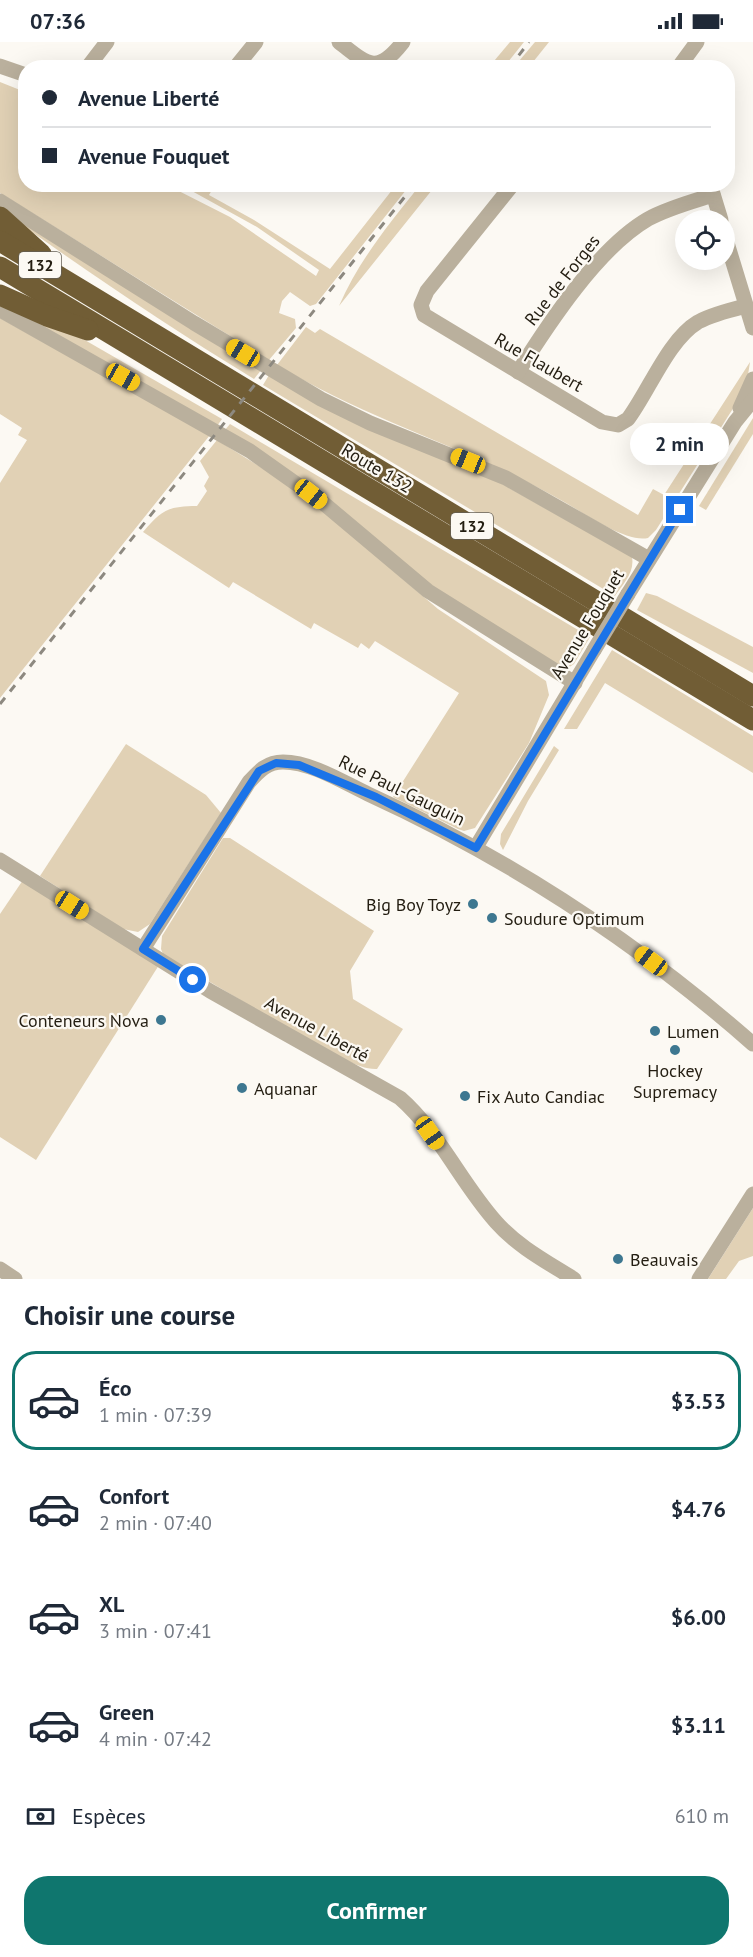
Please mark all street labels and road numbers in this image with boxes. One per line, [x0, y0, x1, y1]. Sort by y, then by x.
street label: Rue de Forges [519, 230, 605, 330]
road number: 132 [19, 252, 61, 278]
street label: Rue Flaubert [490, 327, 588, 397]
street label: Route 132 [337, 438, 417, 498]
road number: 132 [451, 513, 493, 539]
street label: Avenue Fouquet [545, 565, 629, 683]
street label: Rue Paul-Gauguin [335, 749, 469, 831]
street label: Avenue Liberté [261, 991, 373, 1067]

